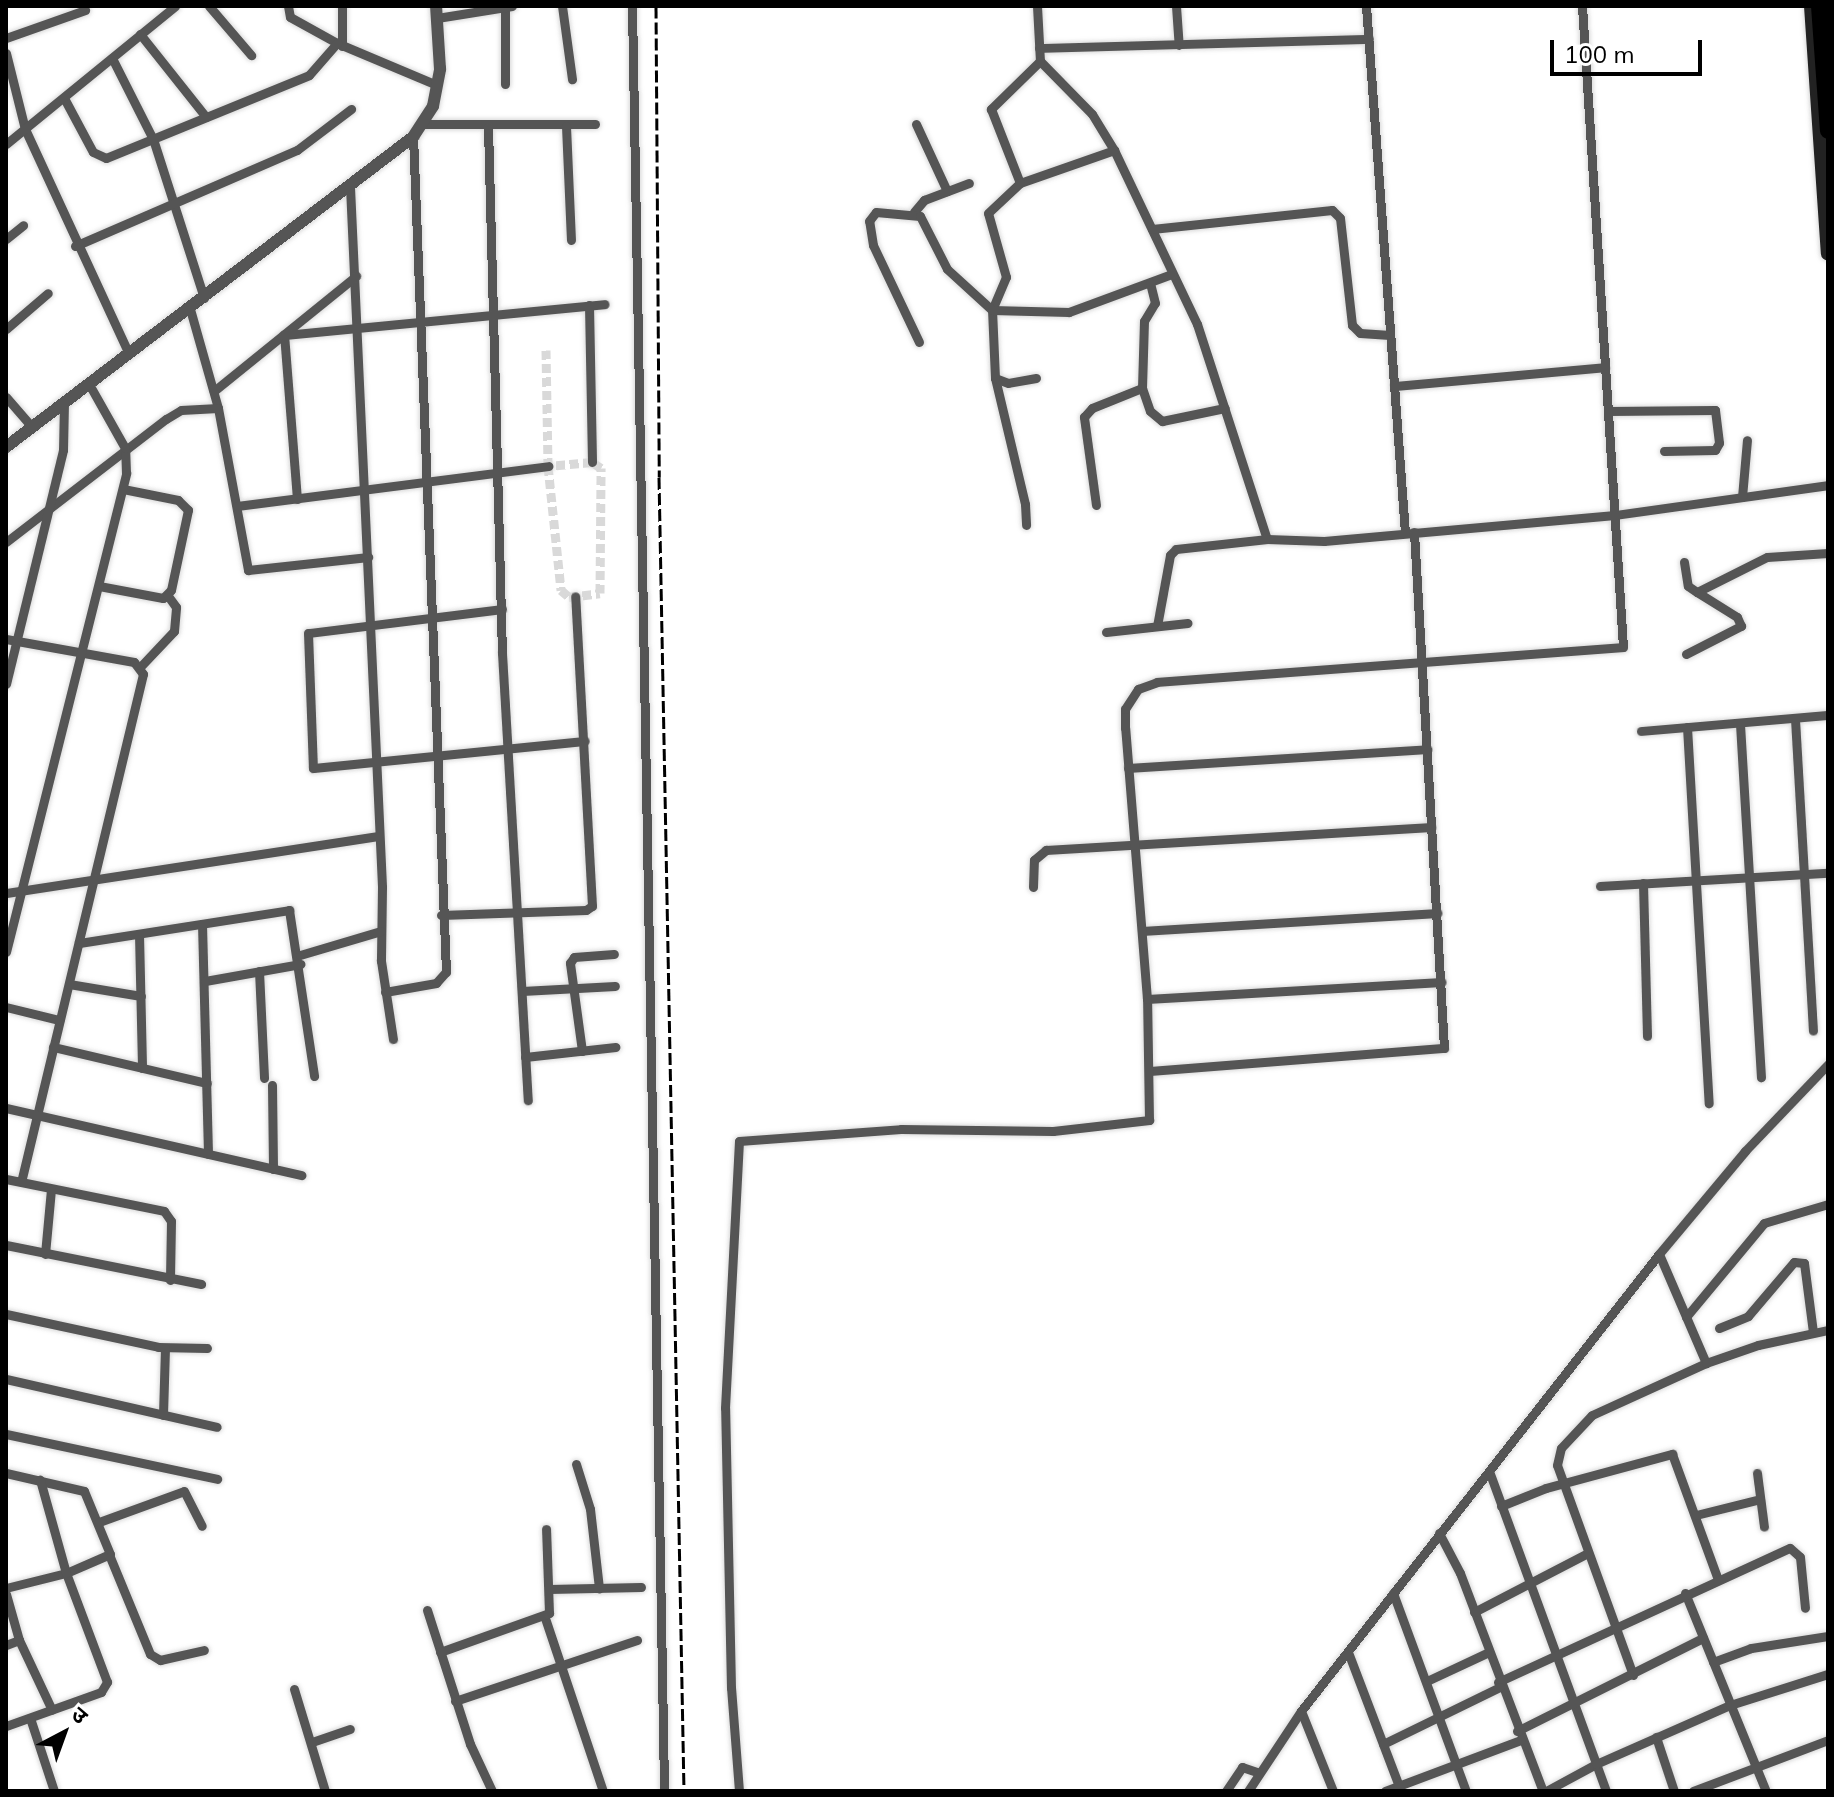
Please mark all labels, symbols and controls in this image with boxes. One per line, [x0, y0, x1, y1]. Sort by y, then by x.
scale bar [1554, 24, 1706, 74]
text: 100 m [1564, 39, 1635, 69]
north arrow [24, 1693, 104, 1773]
text: उ [66, 1700, 94, 1730]

